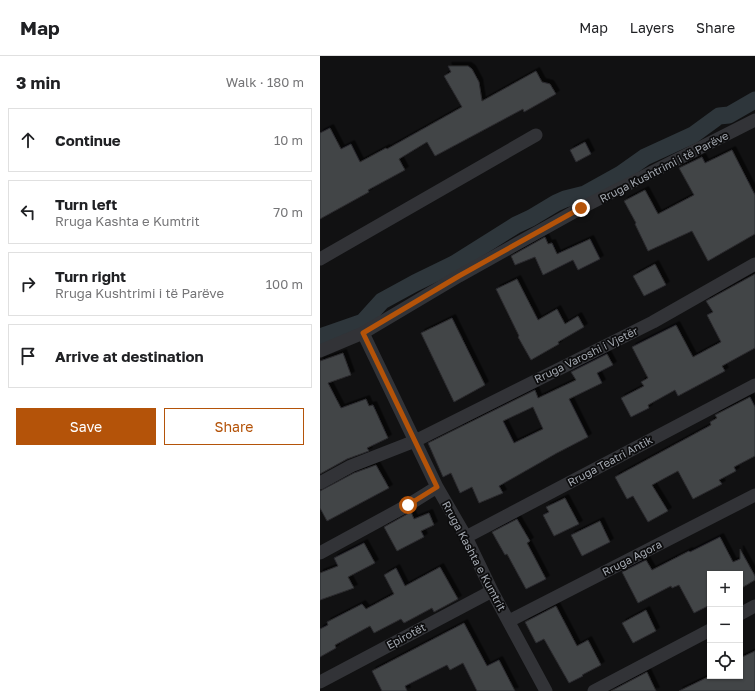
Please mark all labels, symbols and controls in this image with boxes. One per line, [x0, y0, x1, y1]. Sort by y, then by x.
text: Map [20, 16, 60, 39]
text: Map [579, 19, 608, 36]
text: Layers [630, 19, 674, 36]
text: Share [696, 19, 735, 36]
text: 3 min [16, 72, 60, 93]
text: Walk · 180 m [226, 74, 304, 90]
street label: Rruga Kushtrimi i të Parëve [597, 128, 730, 205]
icon: ahead [17, 129, 39, 151]
text: Continue [55, 131, 121, 149]
text: 10 m [274, 132, 303, 148]
text: Turn left [55, 195, 117, 213]
route end [572, 199, 590, 217]
icon: left [17, 201, 39, 223]
text: 70 m [273, 204, 303, 220]
text: Rruga Kashta e Kumtrit [55, 213, 200, 229]
text: Turn right [55, 267, 126, 285]
icon: right [17, 273, 39, 295]
text: 100 m [266, 276, 303, 292]
text: Rruga Kushtrimi i të Parëve [55, 285, 224, 301]
street label: Rruga Varoshi i Vjetër [532, 323, 640, 385]
icon: arrive [17, 345, 39, 367]
text: Arrive at destination [55, 347, 204, 365]
button: Save [16, 408, 156, 445]
button: Share [164, 408, 304, 445]
street label: Rruga Teatri Antik [565, 433, 655, 488]
route start [399, 496, 417, 514]
street label: Rruga Kashta e Kumtrit [440, 499, 509, 613]
street label: Rruga Agora [600, 537, 664, 578]
map controls [707, 571, 743, 679]
button: + [707, 571, 743, 607]
button: − [707, 607, 743, 643]
street label: Epirotët [384, 620, 428, 651]
button: locate [707, 643, 743, 679]

